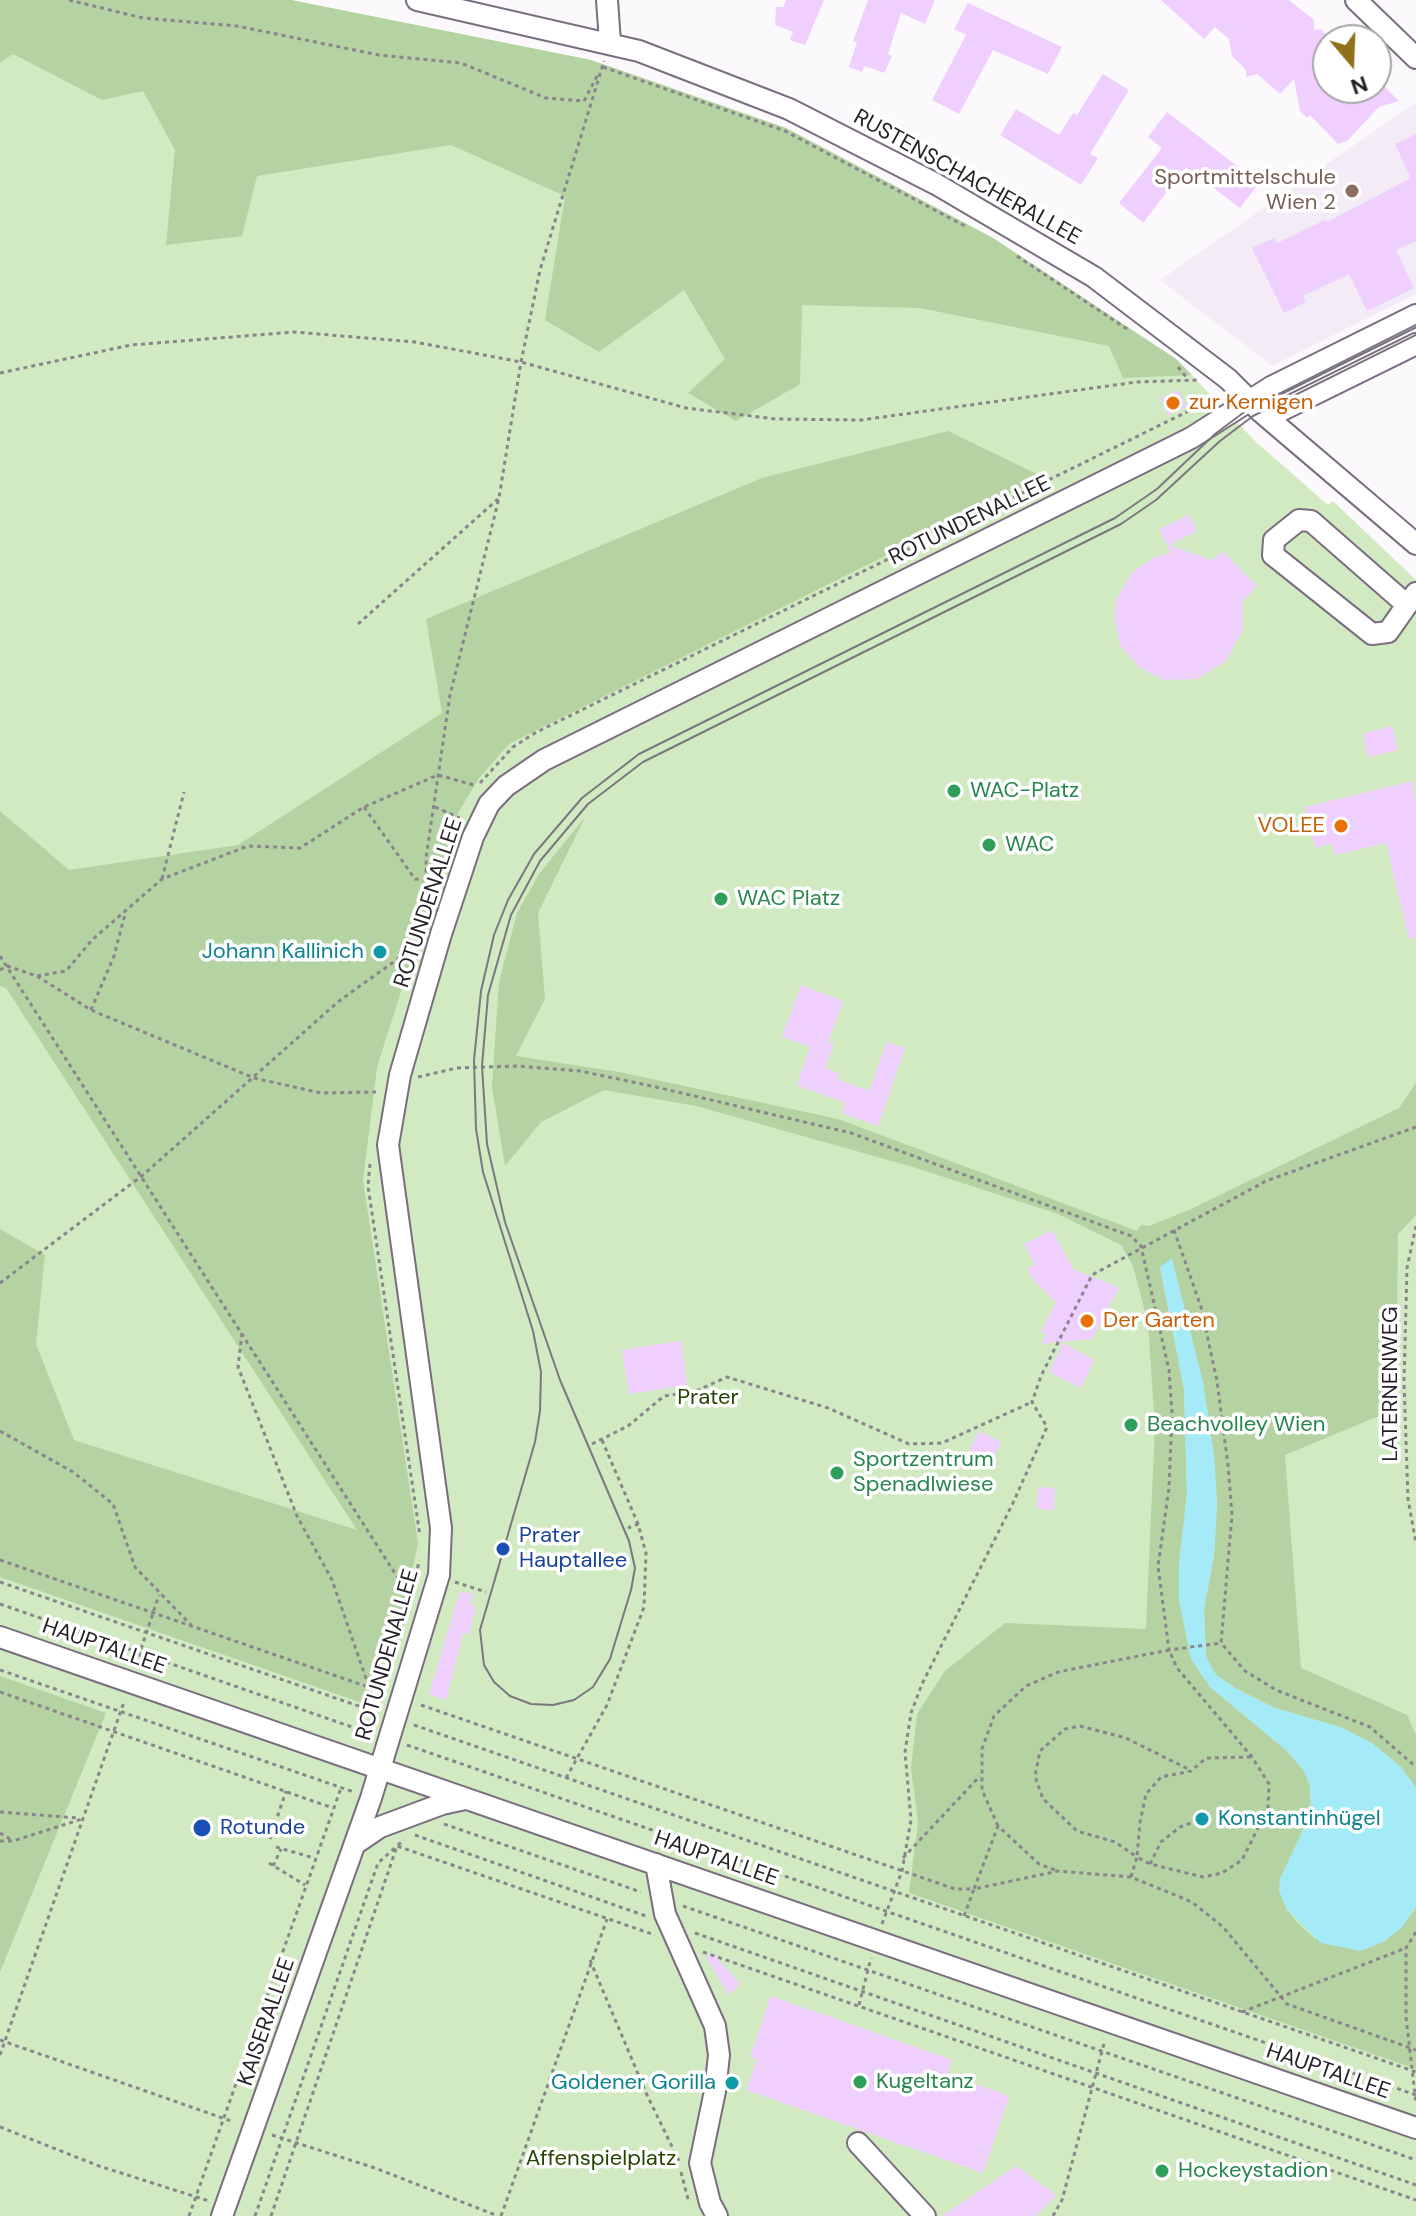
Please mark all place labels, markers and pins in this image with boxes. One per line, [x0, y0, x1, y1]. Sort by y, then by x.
place label: Sportmittelschule Wien 2 [1154, 165, 1336, 216]
marker: Sportmittelschule Wien 2 [1343, 182, 1361, 200]
place label: zur Kernigen [1189, 390, 1313, 416]
marker: zur Kernigen [1164, 394, 1182, 412]
place label: WAC-Platz [970, 778, 1079, 804]
marker: WAC-Platz [945, 782, 963, 800]
place label: VOLEE [1257, 813, 1325, 839]
marker: VOLEE [1332, 817, 1350, 835]
place label: WAC [1005, 832, 1054, 858]
marker: WAC [980, 836, 998, 854]
place label: WAC Platz [737, 886, 840, 912]
marker: WAC Platz [712, 890, 730, 908]
place label: Johann Kallinich [202, 939, 364, 965]
marker: Johann Kallinich [371, 943, 389, 961]
place label: Der Garten [1103, 1308, 1215, 1334]
marker: Der Garten [1078, 1312, 1096, 1330]
place label: Beachvolley Wien [1147, 1412, 1325, 1438]
marker: Beachvolley Wien [1122, 1416, 1140, 1434]
place label: Sportzentrum Spenadlwiese [853, 1447, 994, 1498]
marker: Sportzentrum Spenadlwiese [828, 1464, 846, 1482]
place label: Prater Hauptallee [519, 1523, 627, 1574]
marker: Prater Hauptallee [494, 1540, 512, 1558]
place label: Konstantinhügel [1218, 1806, 1381, 1832]
marker: Konstantinhügel [1193, 1810, 1211, 1828]
place label: Rotunde [220, 1815, 305, 1841]
marker: Rotunde [191, 1817, 213, 1839]
place label: Kugeltanz [876, 2069, 974, 2095]
place label: Goldener Gorilla [551, 2070, 716, 2096]
marker: Kugeltanz [851, 2073, 869, 2091]
marker: Goldener Gorilla [723, 2074, 741, 2092]
place label: Hockeystadion [1178, 2158, 1328, 2184]
marker: Hockeystadion [1153, 2162, 1171, 2180]

